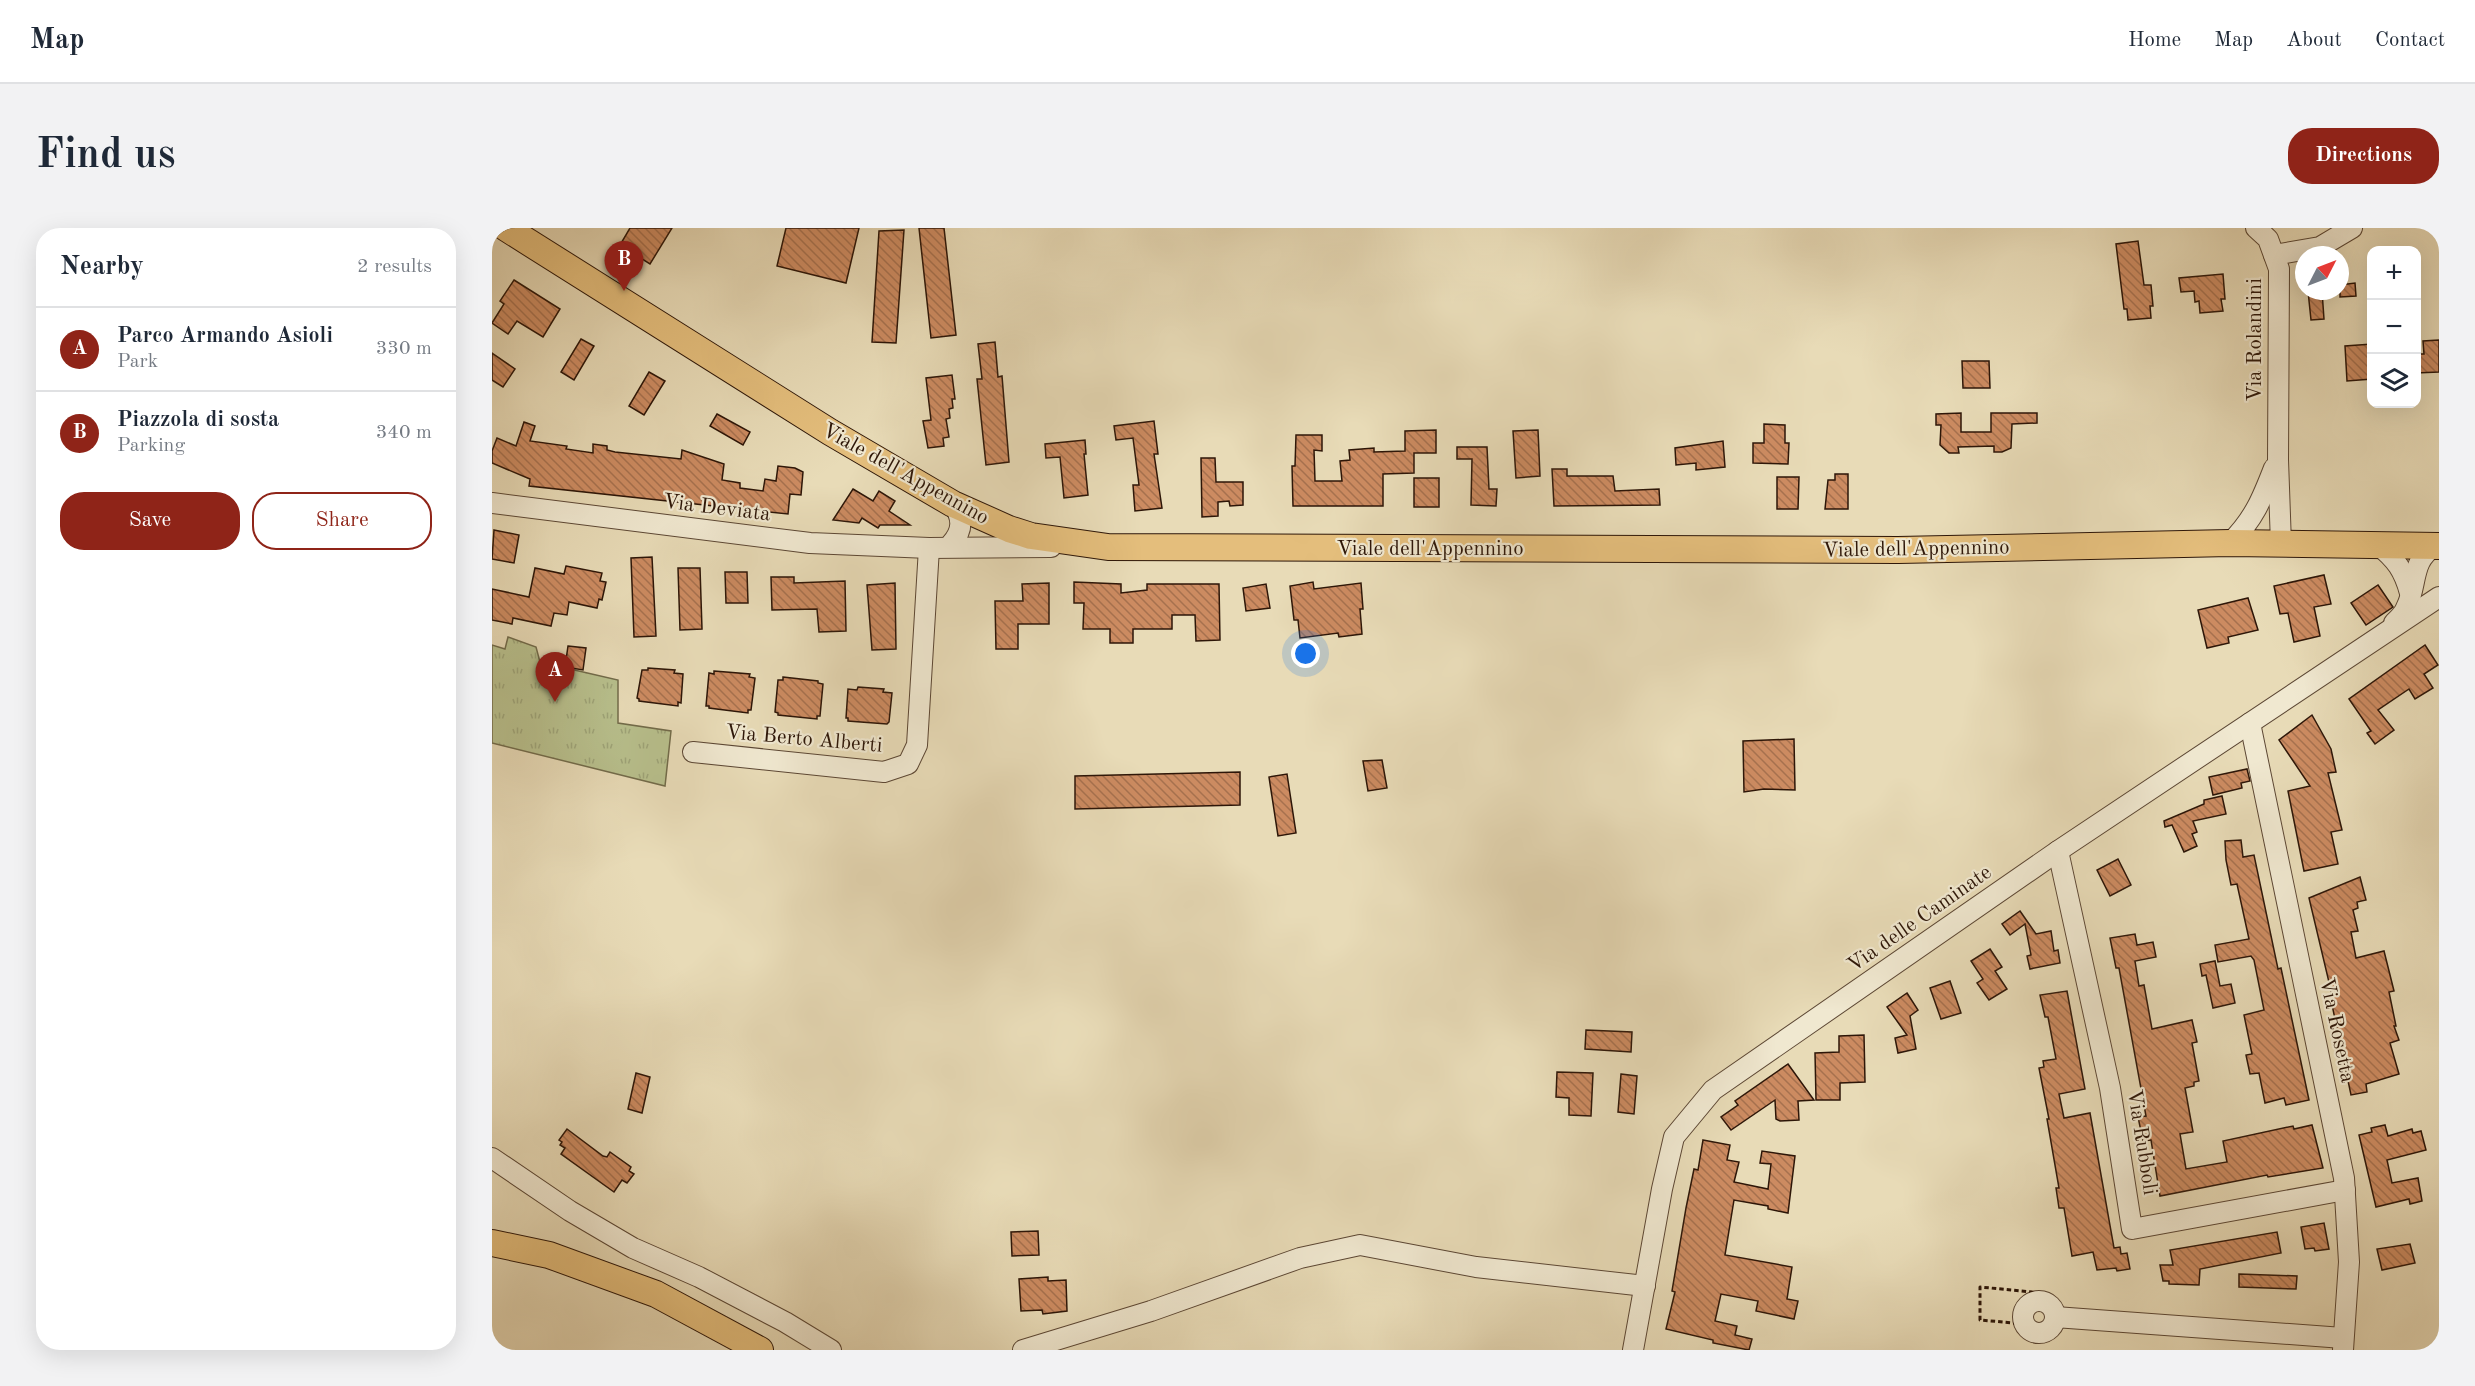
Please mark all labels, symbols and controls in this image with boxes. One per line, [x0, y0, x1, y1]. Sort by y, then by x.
text: Map [30, 27, 84, 55]
text: Home [2128, 30, 2181, 51]
text: Map [2214, 30, 2253, 51]
text: About [2286, 30, 2342, 51]
text: Contact [2375, 30, 2445, 51]
button: Directions [2288, 128, 2439, 184]
text: Find us [36, 135, 175, 177]
pin: B [604, 242, 644, 291]
north arrow [2295, 246, 2349, 300]
map controls [2367, 246, 2421, 408]
button: + [2367, 246, 2421, 300]
text: Nearby [60, 254, 144, 280]
text: 2 results [357, 257, 432, 277]
street label: Via Rolandini [2245, 278, 2266, 402]
button: − [2367, 300, 2421, 354]
text: Parco Armando Asioli [117, 325, 333, 347]
text: A [72, 339, 87, 359]
text: 330 m [376, 339, 432, 359]
text: Park [117, 352, 158, 372]
button: layers [2367, 354, 2421, 408]
text: Piazzola di sosta [117, 409, 279, 431]
street label: Viale dell'Appennino [818, 420, 992, 529]
text: B [72, 423, 87, 443]
text: 340 m [376, 423, 432, 443]
text: Parking [117, 436, 185, 456]
street label: Via Deviata [662, 491, 772, 526]
button: Save [60, 492, 240, 550]
button: Share [252, 492, 432, 550]
street label: Viale dell'Appennino [1822, 537, 2010, 562]
street label: Viale dell'Appennino [1336, 539, 1524, 560]
your location [1291, 639, 1320, 668]
pin: A [536, 652, 574, 702]
street label: Via Berto Alberti [725, 722, 883, 757]
street label: Via delle Caminate [1844, 862, 1996, 977]
street label: Via Rosetta [2315, 976, 2358, 1085]
street label: Via Rubboli [2123, 1088, 2160, 1197]

